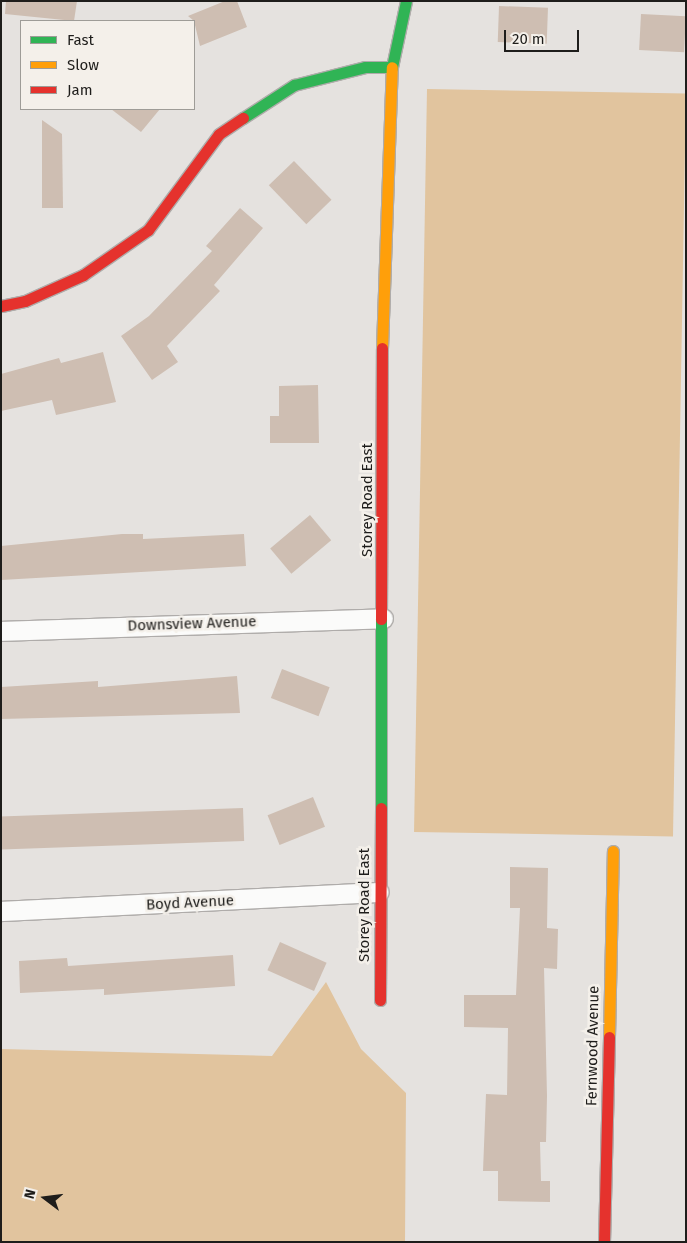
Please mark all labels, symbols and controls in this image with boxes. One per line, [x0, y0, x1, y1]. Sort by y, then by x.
legend [20, 20, 195, 110]
scale bar [507, 20, 582, 52]
text: 20 m [512, 30, 545, 48]
text: Fast [67, 31, 94, 49]
text: Slow [67, 56, 99, 74]
text: Jam [67, 81, 93, 99]
street label: Storey Road East [359, 443, 377, 557]
street label: Downsview Avenue [127, 613, 257, 635]
street label: Storey Road East [356, 848, 374, 962]
street label: Boyd Avenue [146, 892, 234, 914]
street label: Fernwood Avenue [583, 986, 603, 1106]
north arrow [20, 1173, 70, 1223]
text: N [21, 1187, 39, 1201]

